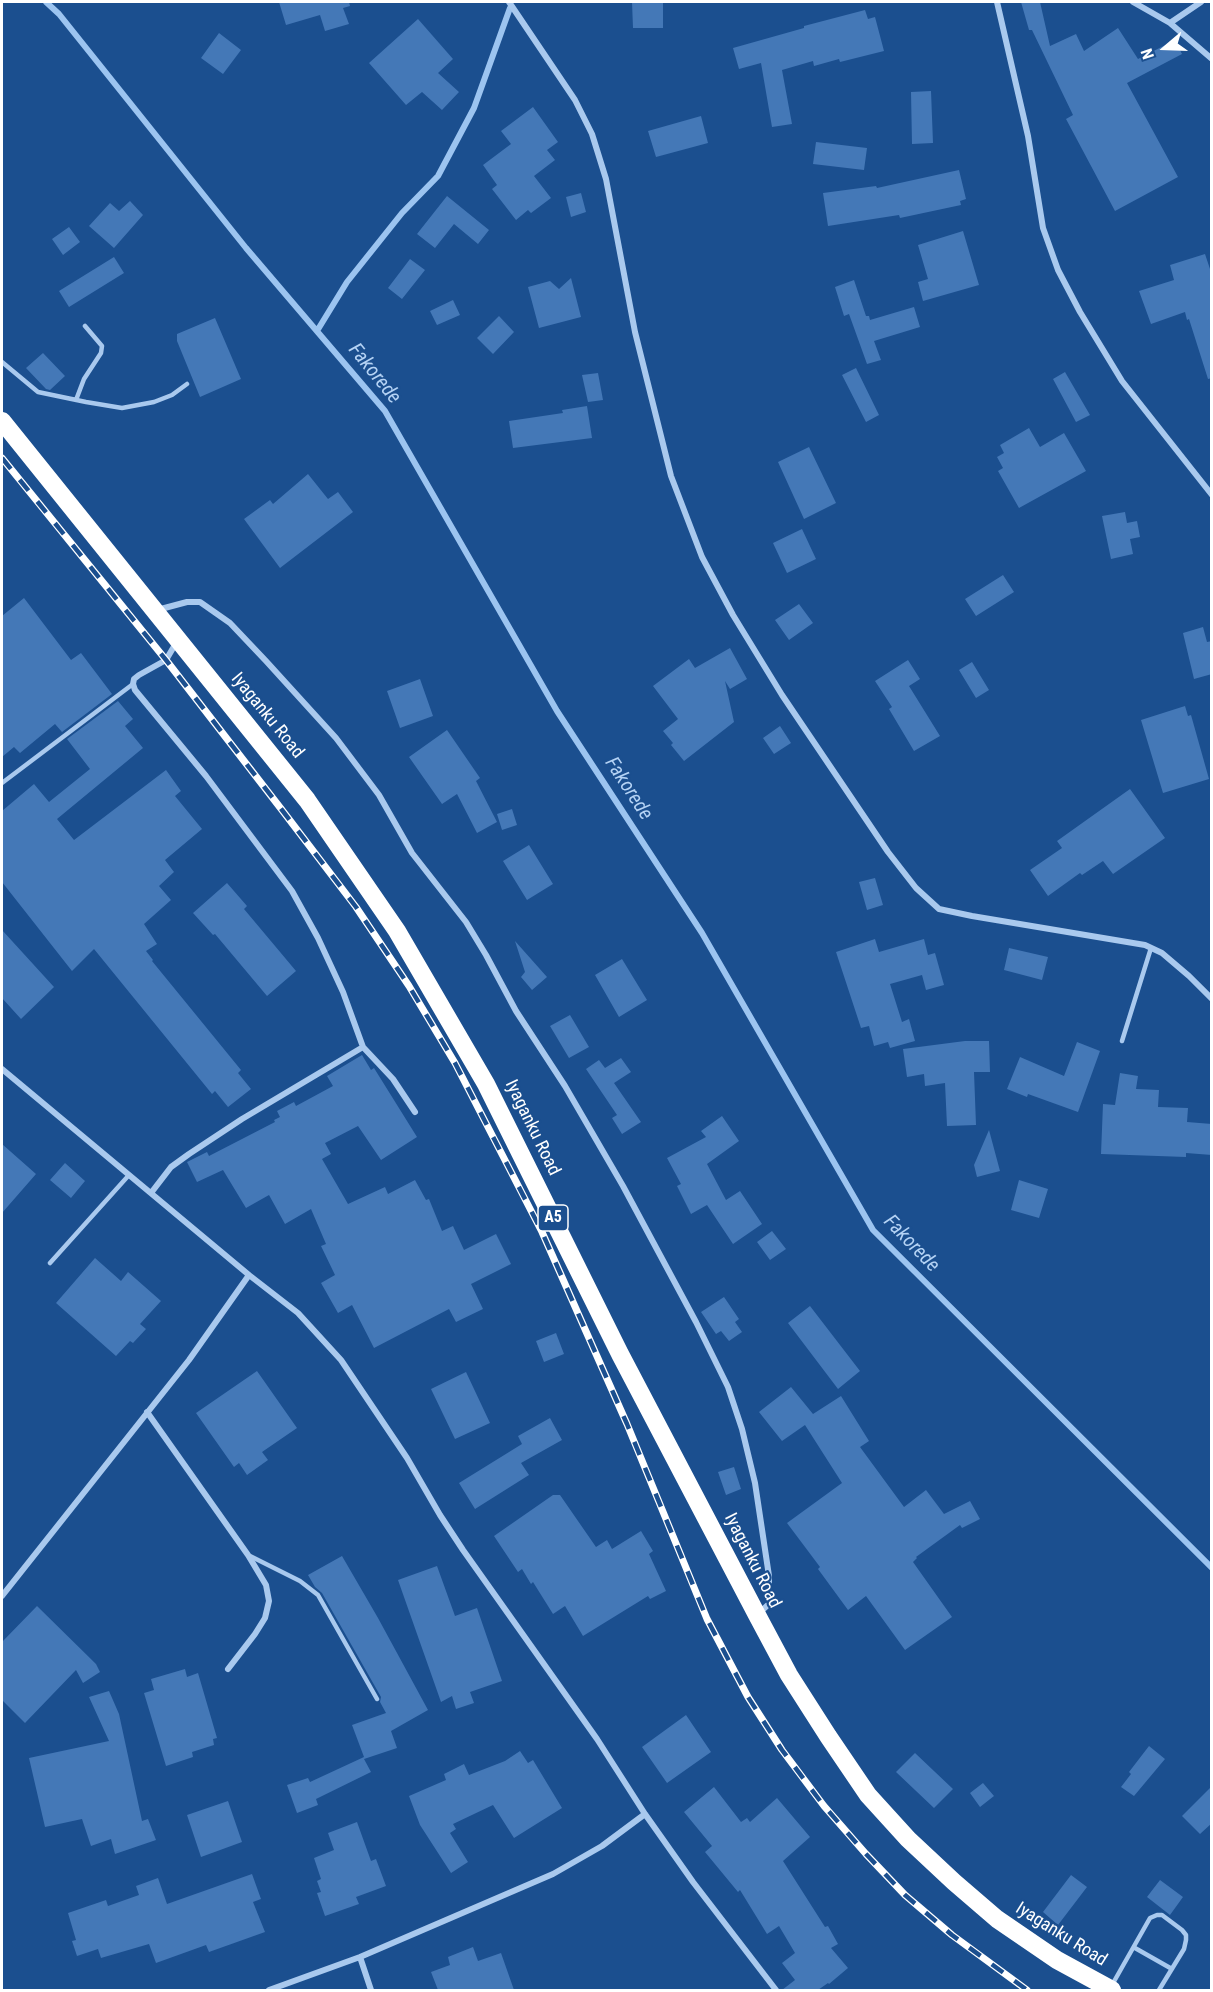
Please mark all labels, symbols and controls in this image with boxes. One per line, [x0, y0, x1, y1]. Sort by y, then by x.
north arrow [1135, 18, 1195, 78]
text: N [1137, 46, 1158, 62]
water label: Fakorede [343, 339, 405, 409]
street label: Iyaganku Road [226, 669, 308, 763]
water label: Fakorede [599, 753, 657, 825]
street label: Iyaganku Road [500, 1077, 564, 1179]
road number: A5 [538, 1205, 568, 1231]
water label: Fakorede [878, 1210, 944, 1278]
street label: Iyaganku Road [719, 1510, 785, 1612]
street label: Iyaganku Road [1011, 1898, 1111, 1972]

